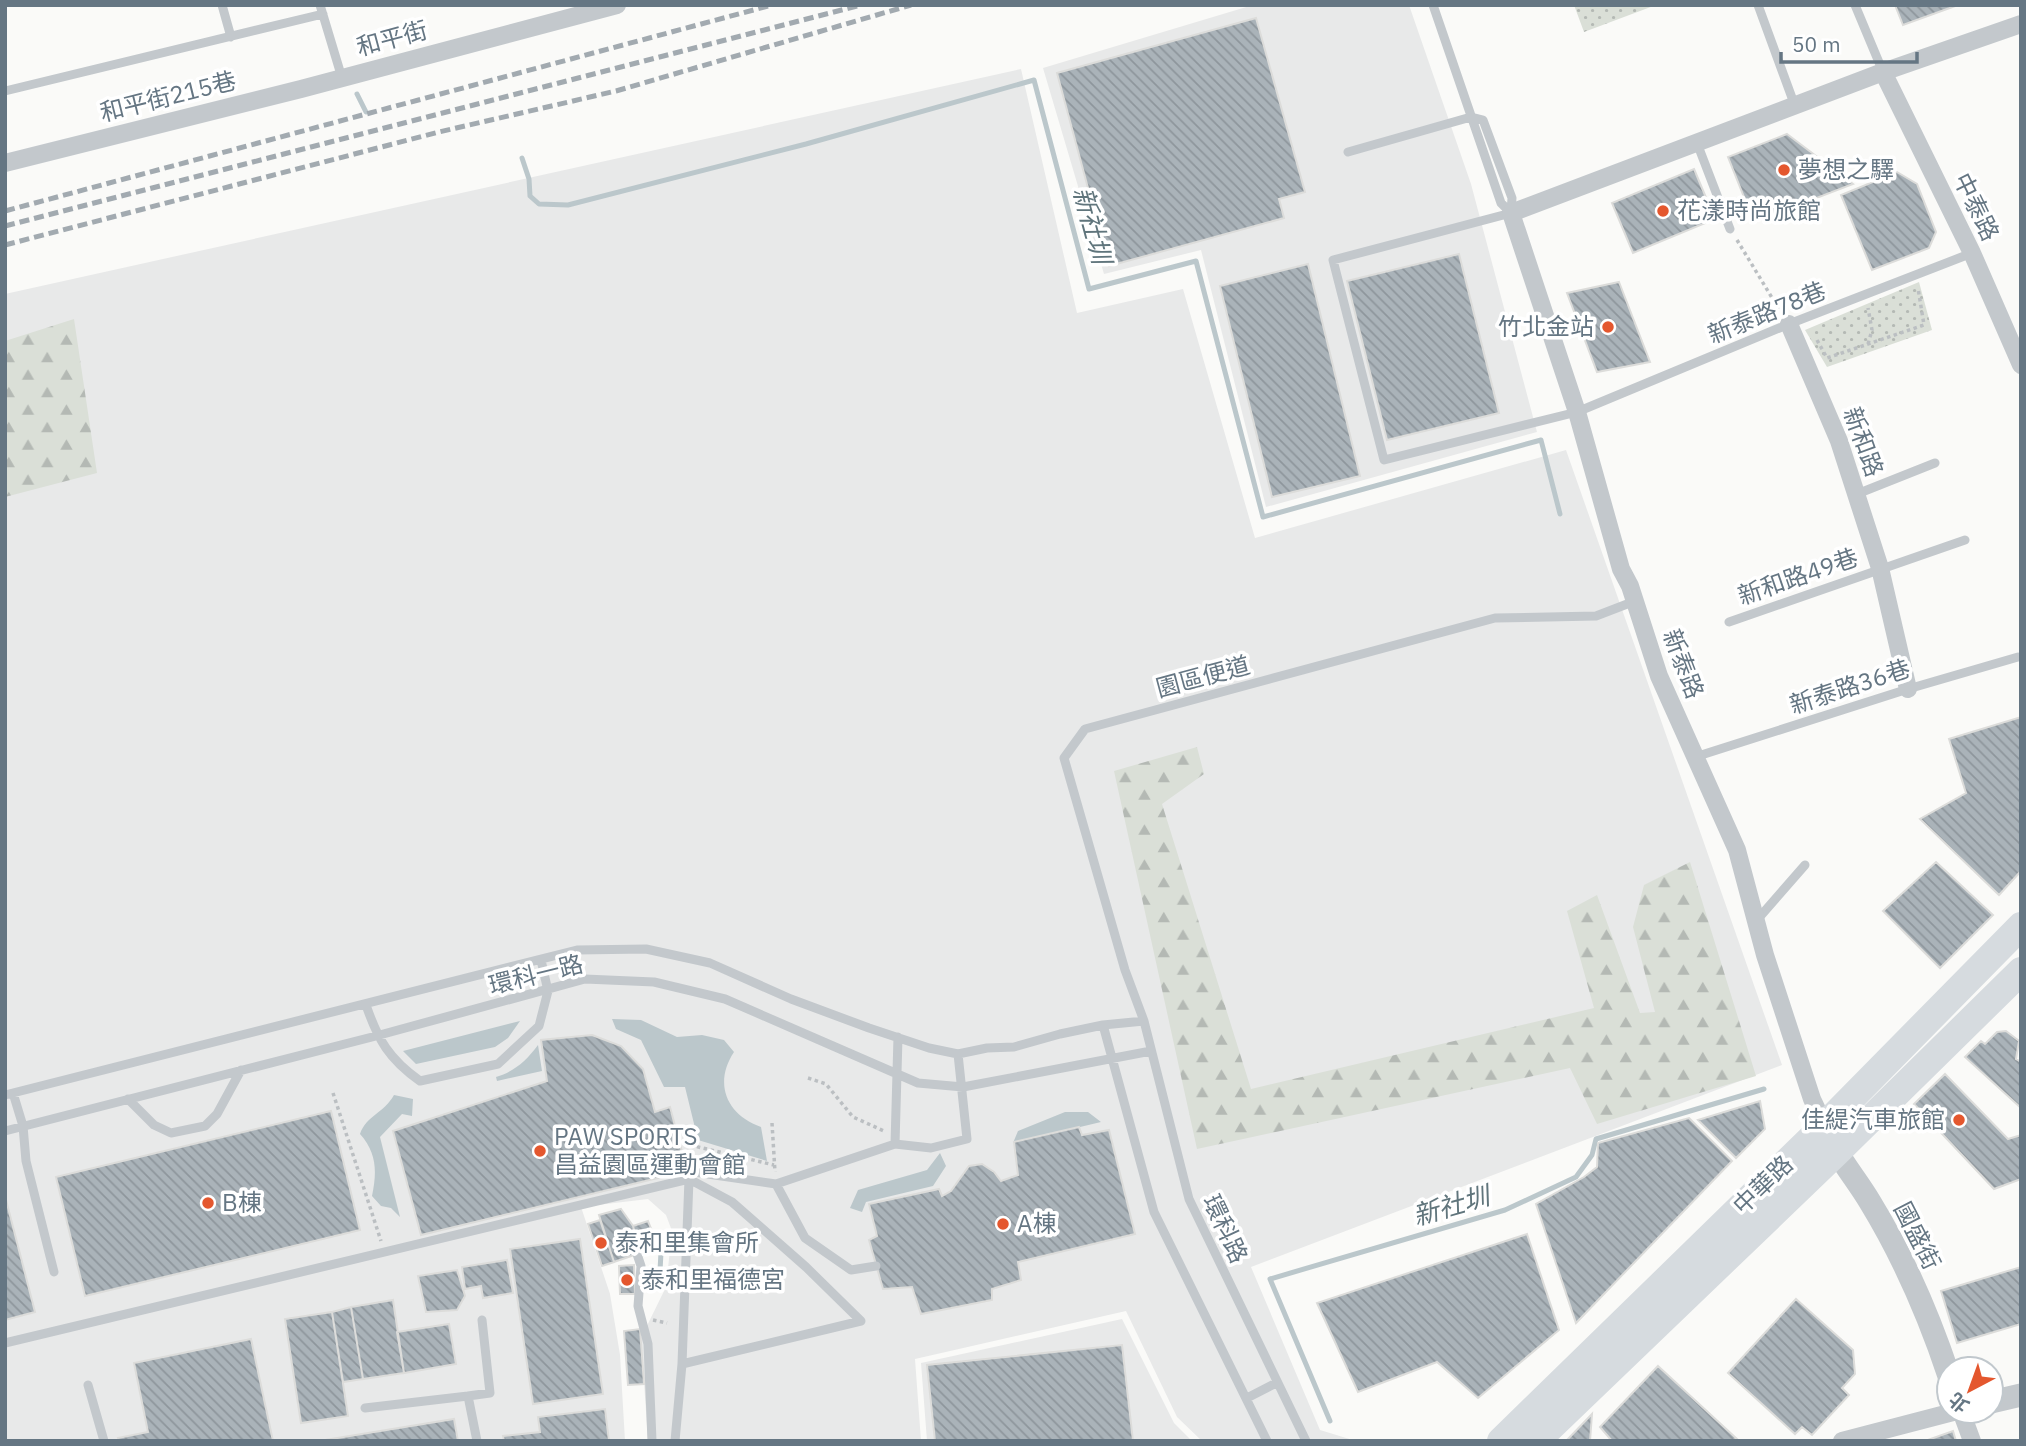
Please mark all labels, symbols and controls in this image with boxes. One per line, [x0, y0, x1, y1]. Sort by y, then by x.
street label: 和平街 [353, 13, 431, 63]
scale bar [1781, 21, 1918, 65]
text: 50 m [1792, 30, 1841, 58]
street label: 和平街215巷 [96, 64, 239, 128]
place label: 夢想之驛 [1798, 153, 1894, 185]
marker: 夢想之驛 [1776, 162, 1792, 178]
street label: 中泰路 [1947, 167, 2007, 246]
water label: 新社圳 [1066, 183, 1121, 271]
place label: 花漾時尚旅館 [1677, 194, 1821, 226]
marker: 花漾時尚旅館 [1655, 203, 1671, 219]
street label: 新泰路78巷 [1703, 274, 1830, 350]
place label: 竹北金站 [1498, 310, 1594, 342]
marker: 竹北金站 [1600, 319, 1616, 335]
street label: 新和路 [1837, 402, 1891, 481]
street label: 新和路49巷 [1733, 541, 1862, 612]
street label: 新泰路 [1656, 624, 1712, 703]
street label: 園區便道 [1152, 648, 1253, 704]
street label: 新泰路36巷 [1785, 652, 1914, 721]
street label: 環科一路 [485, 947, 586, 1001]
place label: 佳緹汽車旅館 [1801, 1103, 1945, 1135]
marker: 佳緹汽車旅館 [1951, 1112, 1967, 1128]
place label: PAW SPORTS 昌益園區運動會館 [554, 1120, 746, 1180]
marker: PAW SPORTS 昌益園區運動會館 [532, 1143, 548, 1159]
street label: 中華路 [1725, 1148, 1799, 1221]
water label: 新社圳 [1409, 1177, 1497, 1232]
place label: B棟 [222, 1186, 262, 1218]
street label: 環科路 [1196, 1189, 1256, 1268]
marker: B棟 [200, 1195, 216, 1211]
street label: 國盛街 [1887, 1196, 1948, 1275]
place label: A棟 [1017, 1207, 1056, 1239]
marker: A棟 [995, 1216, 1011, 1232]
place label: 泰和里集會所 [615, 1226, 759, 1258]
marker: 泰和里集會所 [593, 1235, 609, 1251]
place label: 泰和里福德宮 [641, 1263, 785, 1295]
marker: 泰和里福德宮 [619, 1272, 635, 1288]
north arrow [1935, 1355, 2005, 1425]
text: 北 [1944, 1388, 1974, 1418]

